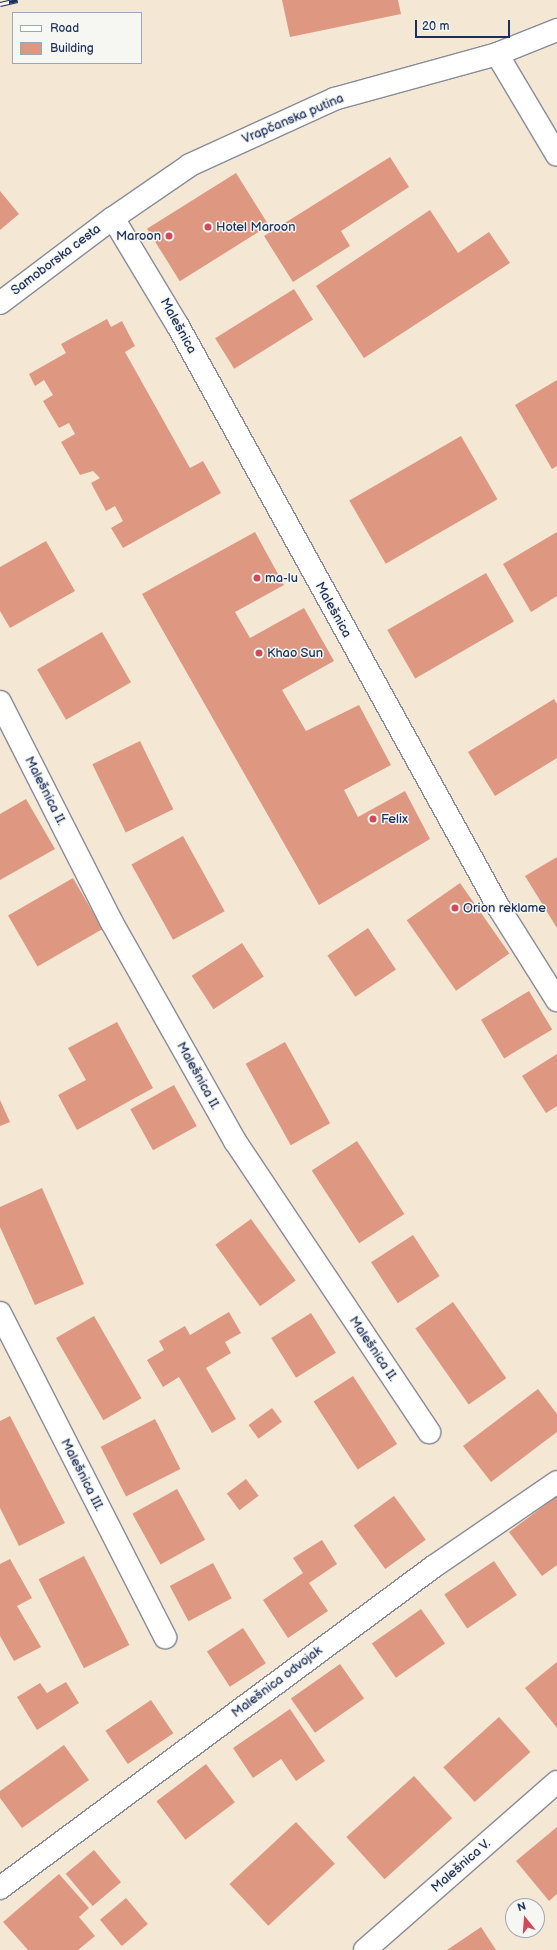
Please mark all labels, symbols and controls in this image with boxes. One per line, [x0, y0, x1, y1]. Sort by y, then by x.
legend [12, 12, 142, 64]
scale bar [417, 12, 512, 38]
text: 20 m [422, 19, 449, 34]
text: Road [50, 21, 79, 36]
text: Building [50, 41, 94, 56]
street label: Vrapčanska putina [240, 91, 346, 147]
place label: Hotel Maroon [216, 219, 296, 235]
street label: Samoborska cesta [8, 221, 104, 299]
marker: Hotel Maroon [203, 222, 213, 232]
place label: Maroon [116, 228, 161, 244]
marker: Maroon [164, 231, 174, 241]
street label: Malešnica [156, 296, 200, 356]
place label: ma-lu [265, 570, 298, 586]
marker: ma-lu [252, 573, 262, 583]
street label: Malešnica [311, 580, 355, 640]
place label: Khao Sun [267, 645, 323, 661]
marker: Khao Sun [254, 648, 264, 658]
street label: Malešnica II. [21, 754, 69, 828]
place label: Felix [381, 811, 408, 827]
marker: Felix [368, 814, 378, 824]
place label: Orion reklame [463, 900, 546, 916]
marker: Orion reklame [450, 903, 460, 913]
street label: Malešnica II. [173, 1039, 223, 1113]
street label: Malešnica II. [346, 1314, 400, 1384]
street label: Malešnica III. [57, 1436, 107, 1514]
street label: Malešnica odvojak [229, 1643, 325, 1721]
street label: Malešnica V. [428, 1836, 494, 1896]
north arrow [505, 1898, 545, 1938]
text: N [516, 1900, 527, 1914]

